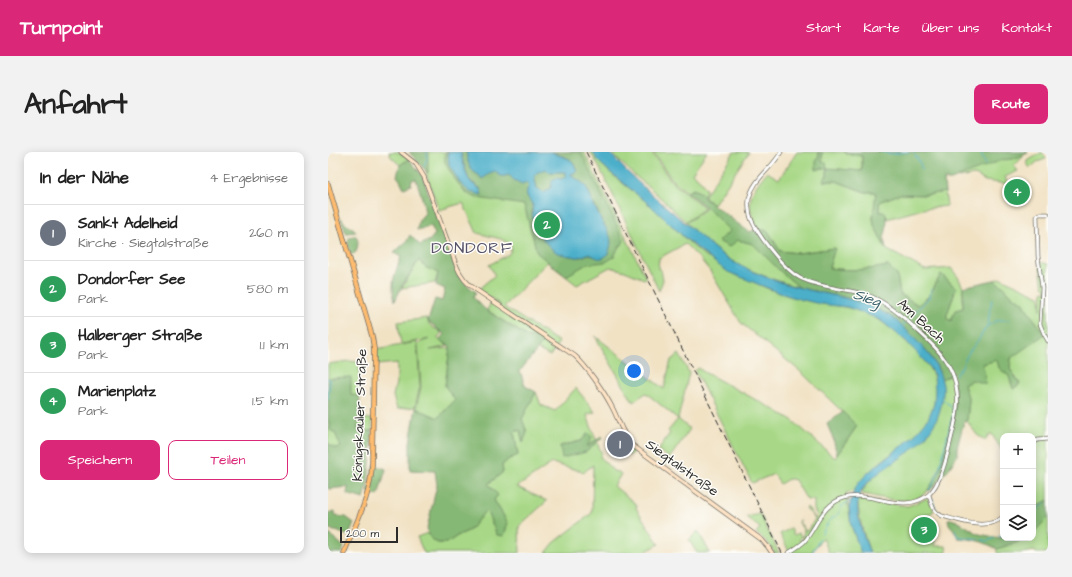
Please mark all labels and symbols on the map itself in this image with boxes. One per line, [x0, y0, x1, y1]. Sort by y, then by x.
pin: 4 [1004, 177, 1030, 207]
pin: 2 [534, 210, 560, 240]
district label: DONDORF [431, 237, 513, 259]
water label: Sieg [850, 284, 885, 314]
street label: Am Bach [893, 294, 949, 348]
street label: Königskauler Straße [348, 348, 372, 482]
your location [624, 361, 644, 381]
pin: 1 [607, 429, 633, 459]
street label: Siegtalstraße [641, 435, 723, 502]
pin: 3 [911, 515, 937, 545]
scale bar [340, 525, 398, 544]

